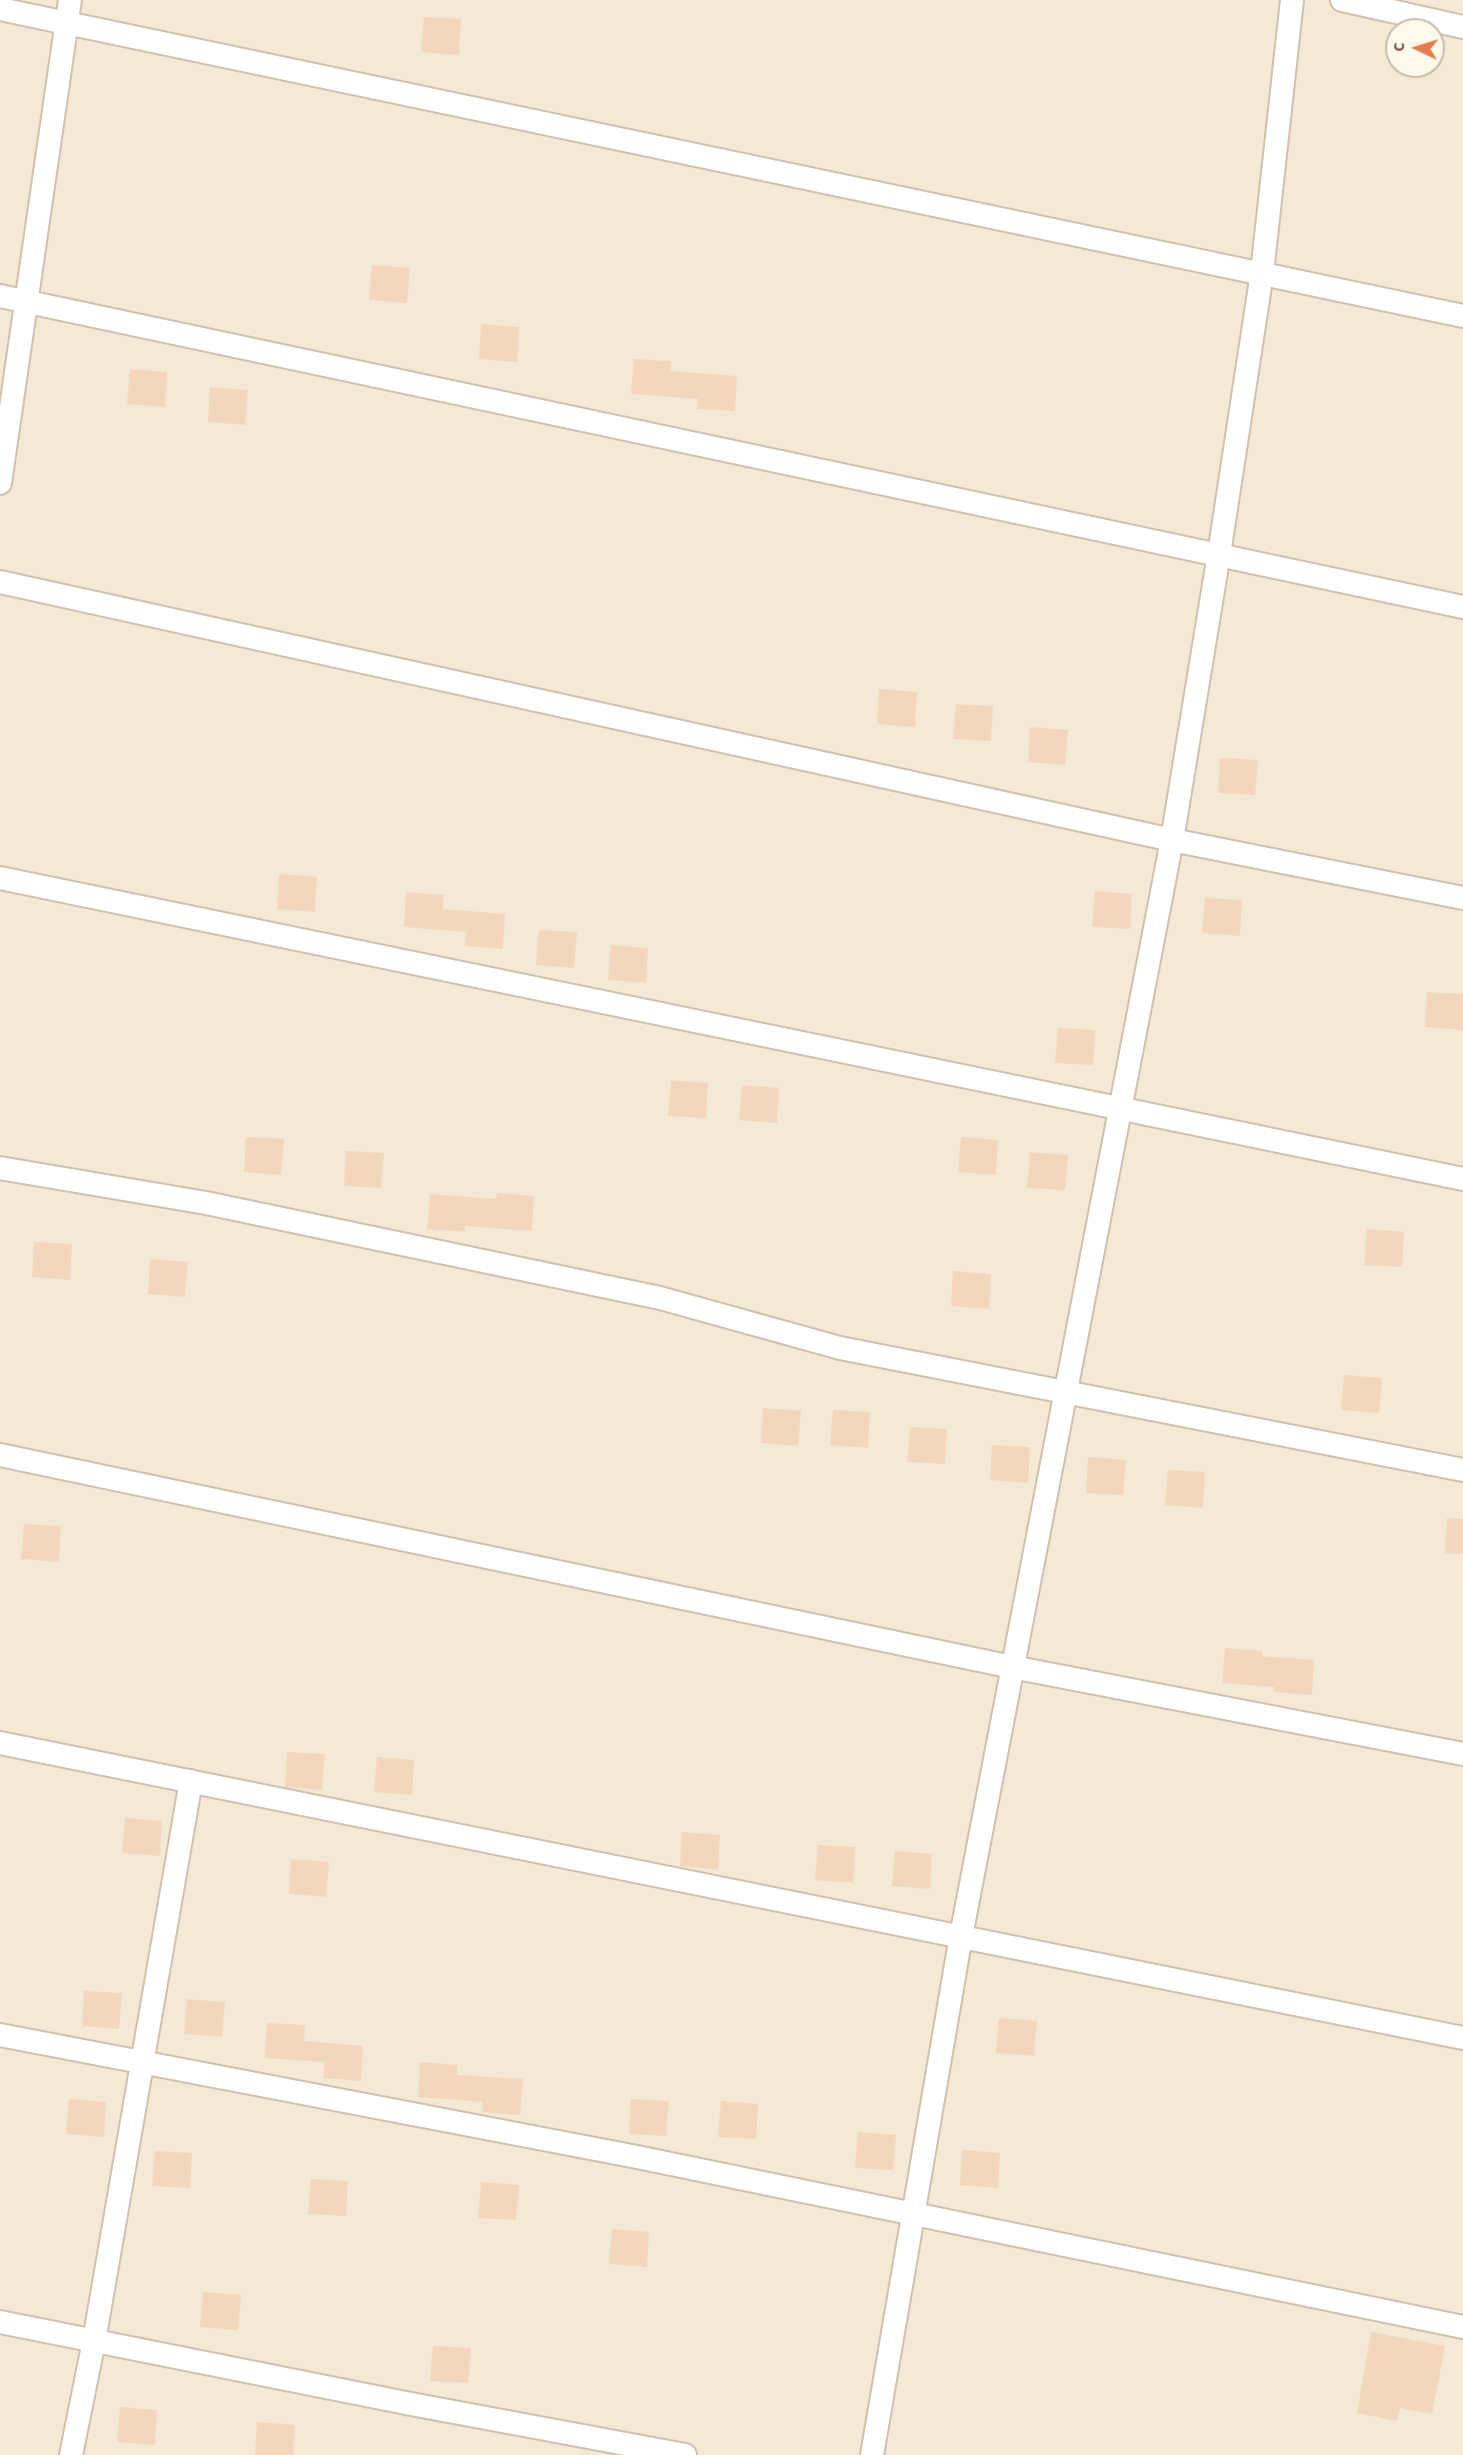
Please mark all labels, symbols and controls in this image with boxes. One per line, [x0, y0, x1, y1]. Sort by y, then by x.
north arrow [1385, 18, 1445, 78]
text: С [1388, 41, 1410, 52]

